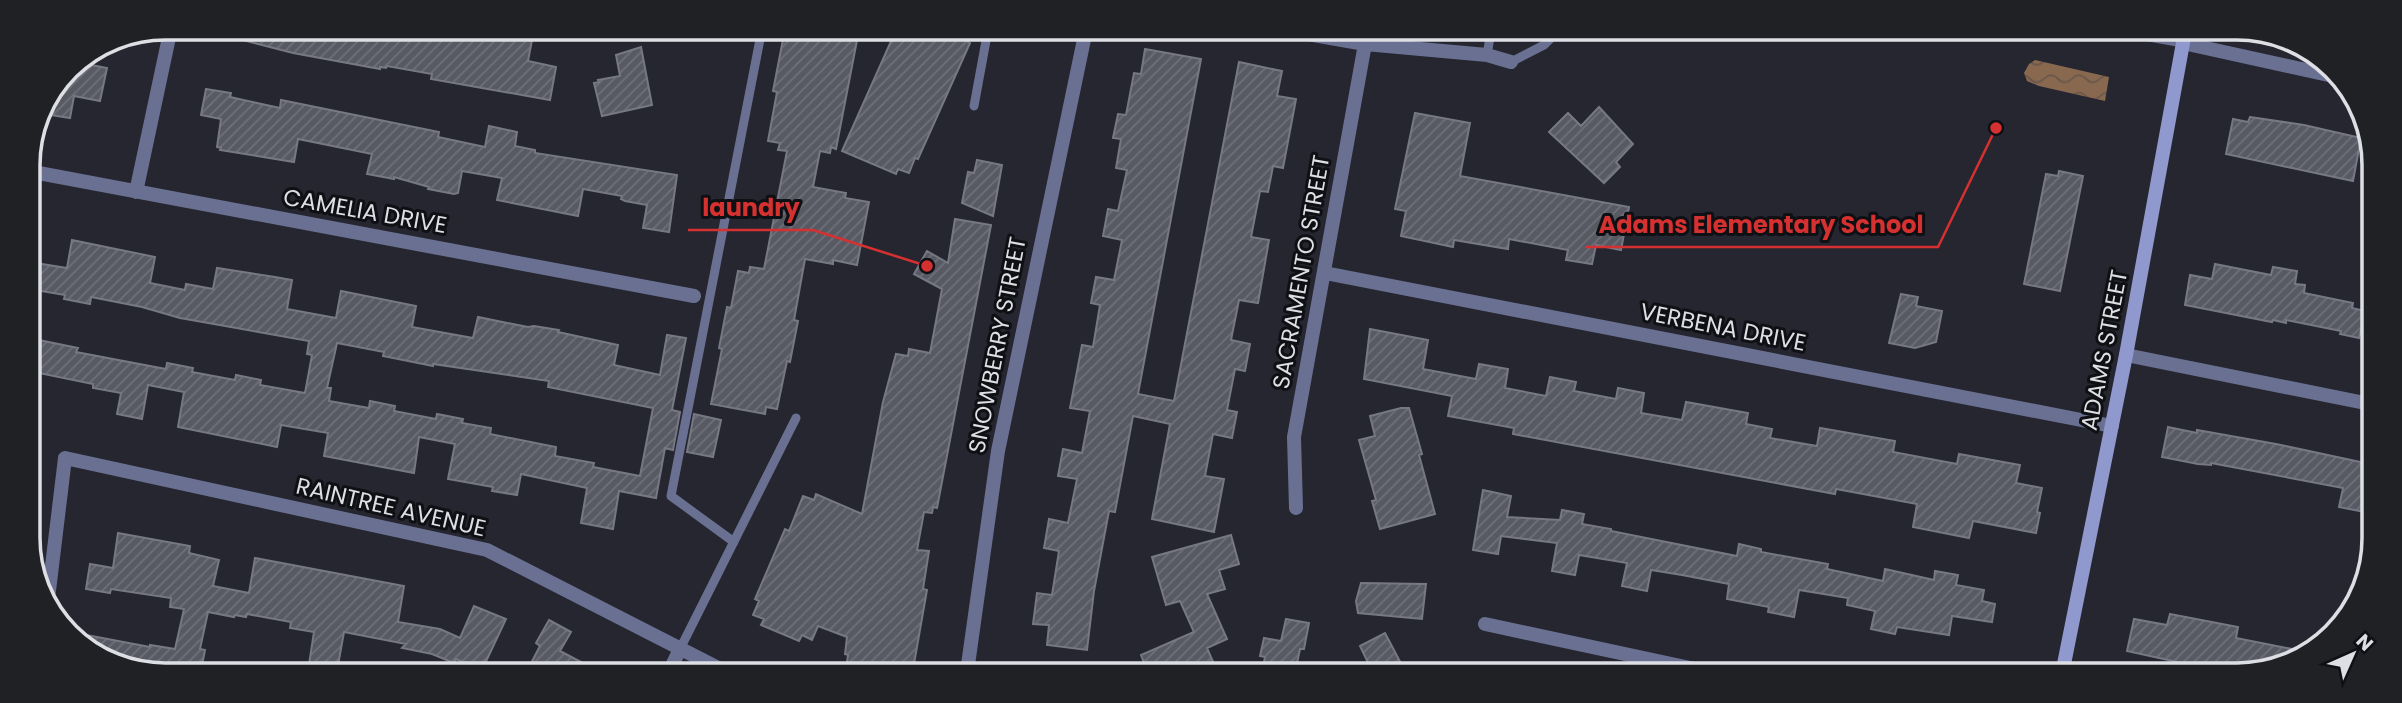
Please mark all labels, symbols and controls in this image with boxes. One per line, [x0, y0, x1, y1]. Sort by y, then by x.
street label: SACRAMENTO STREET [1265, 153, 1337, 391]
street label: CAMELIA DRIVE [281, 181, 449, 241]
callout: laundry [688, 185, 813, 230]
text: laundry [702, 191, 801, 224]
callout: Adams Elementary School [1585, 202, 1938, 247]
text: Adams Elementary School [1598, 208, 1924, 241]
street label: SNOWBERRY STREET [960, 234, 1034, 456]
street label: ADAMS STREET [2073, 267, 2135, 433]
street label: VERBENA DRIVE [1637, 295, 1809, 359]
street label: RAINTREE AVENUE [293, 470, 489, 544]
north arrow [2318, 619, 2388, 689]
text: N [2350, 628, 2379, 657]

